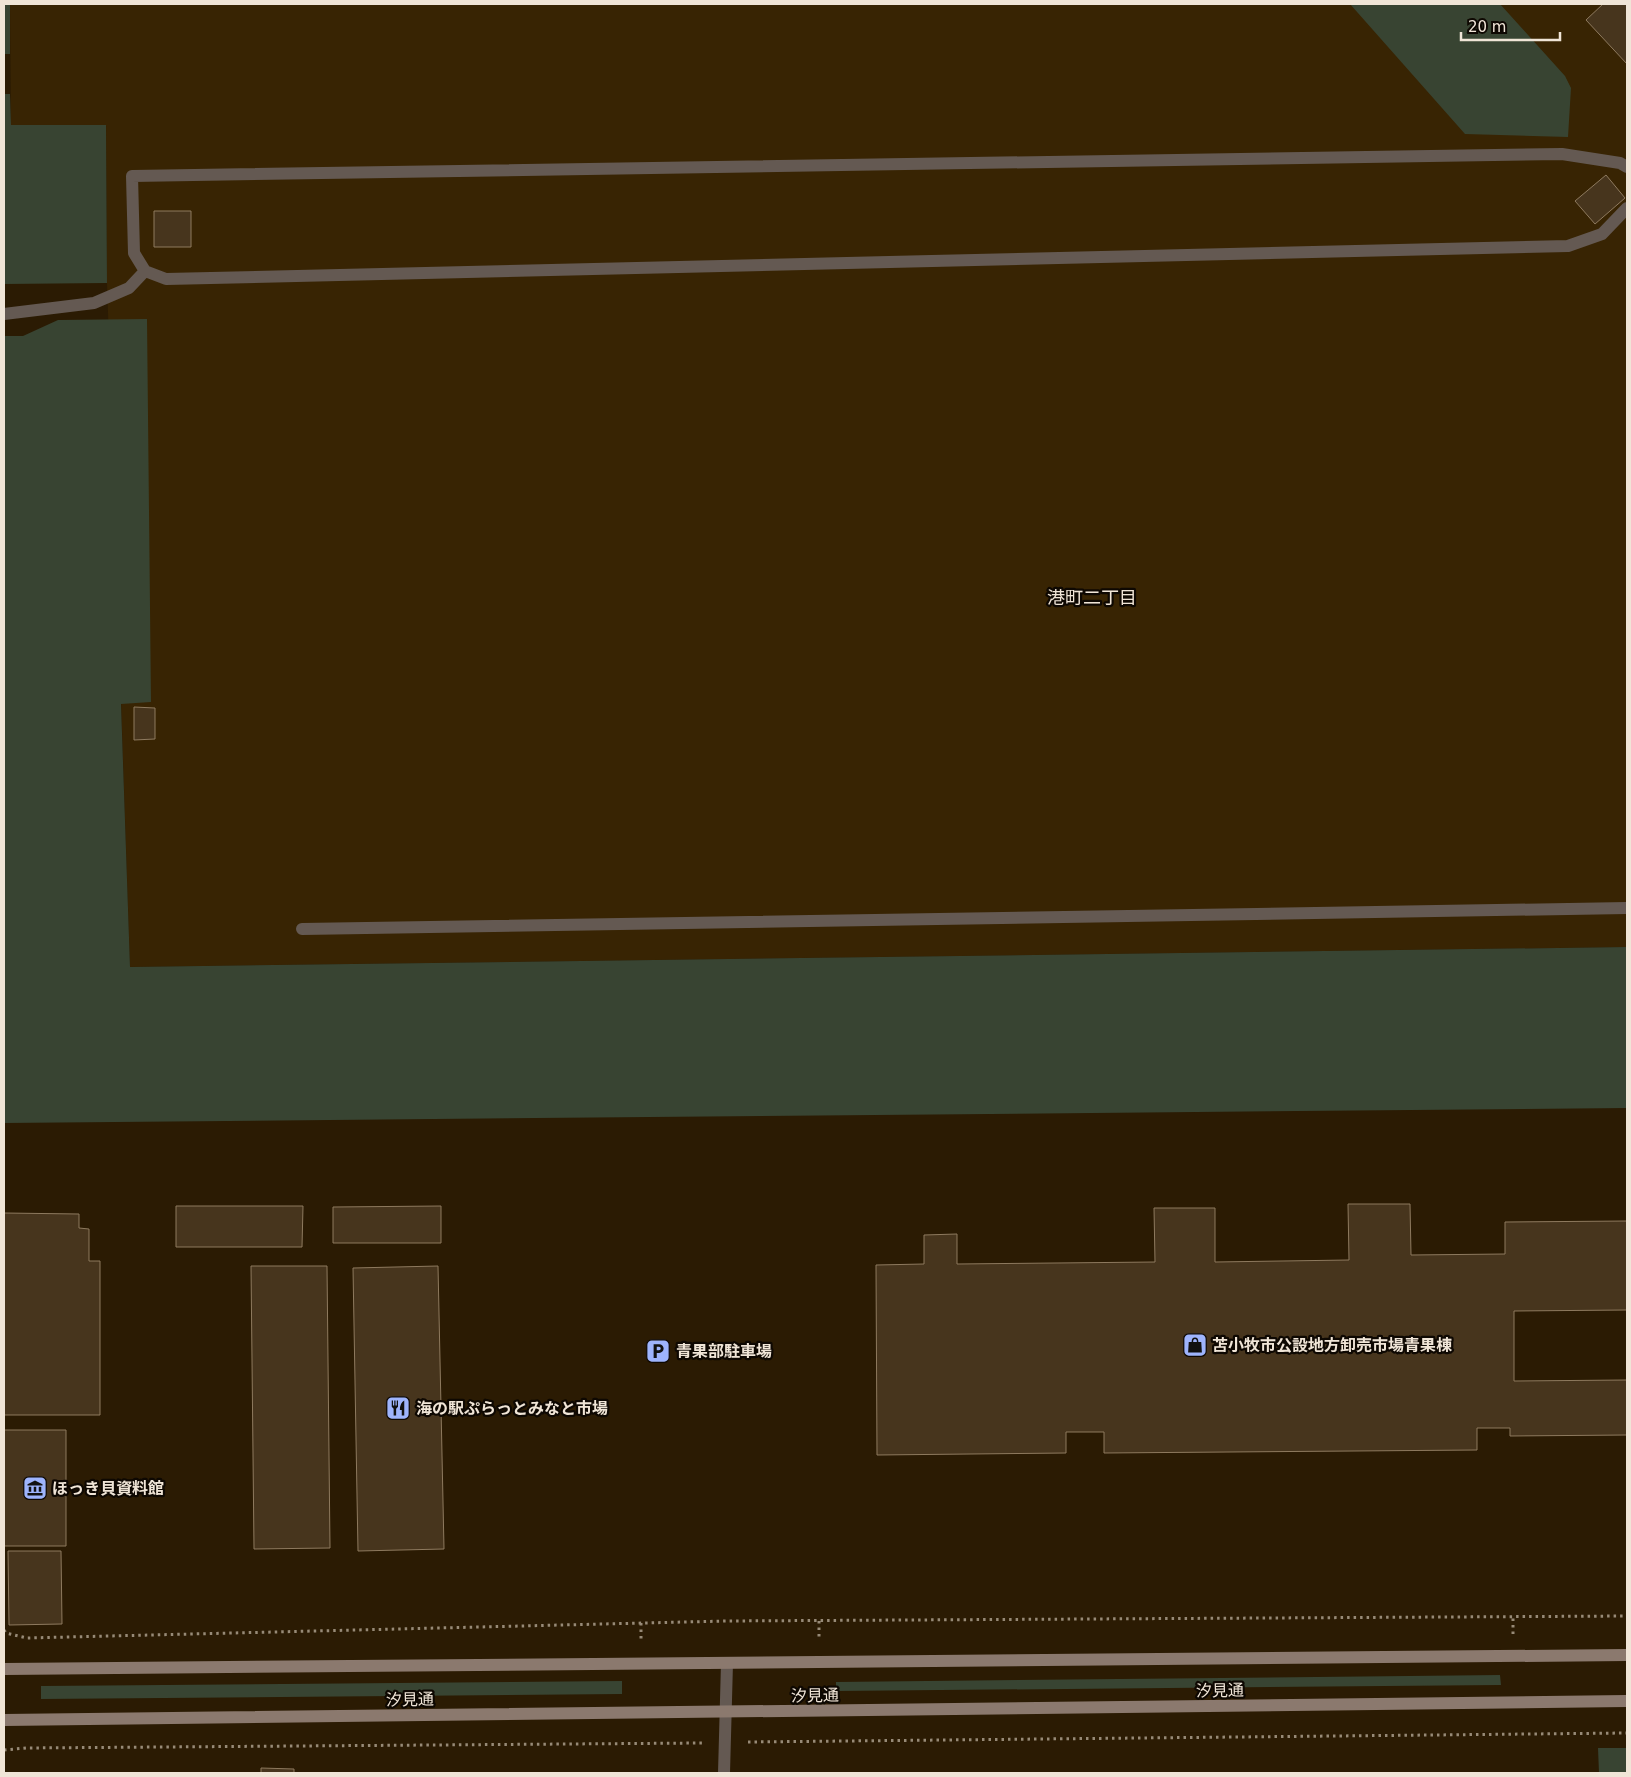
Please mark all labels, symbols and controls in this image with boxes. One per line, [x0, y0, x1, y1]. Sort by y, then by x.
scale bar [1461, 10, 1560, 42]
text: 20 m [1468, 18, 1506, 36]
district label: 港町二丁目 [1047, 587, 1137, 608]
shop icon: 苫小牧市公設地方卸売市場青果棟 [1182, 1332, 1208, 1358]
place label: 苫小牧市公設地方卸売市場青果棟 [1212, 1336, 1452, 1355]
parking icon: 青果部駐車場 [645, 1338, 671, 1364]
place label: 青果部駐車場 [676, 1342, 772, 1361]
restaurant icon: 海の駅ぷらっとみなと市場 [385, 1395, 411, 1421]
place label: 海の駅ぷらっとみなと市場 [416, 1399, 608, 1418]
museum icon: ほっき貝資料館 [22, 1475, 48, 1501]
place label: ほっき貝資料館 [52, 1479, 164, 1498]
street label: 汐見通 [1196, 1681, 1244, 1700]
street label: 汐見通 [791, 1686, 839, 1705]
street label: 汐見通 [386, 1690, 434, 1709]

